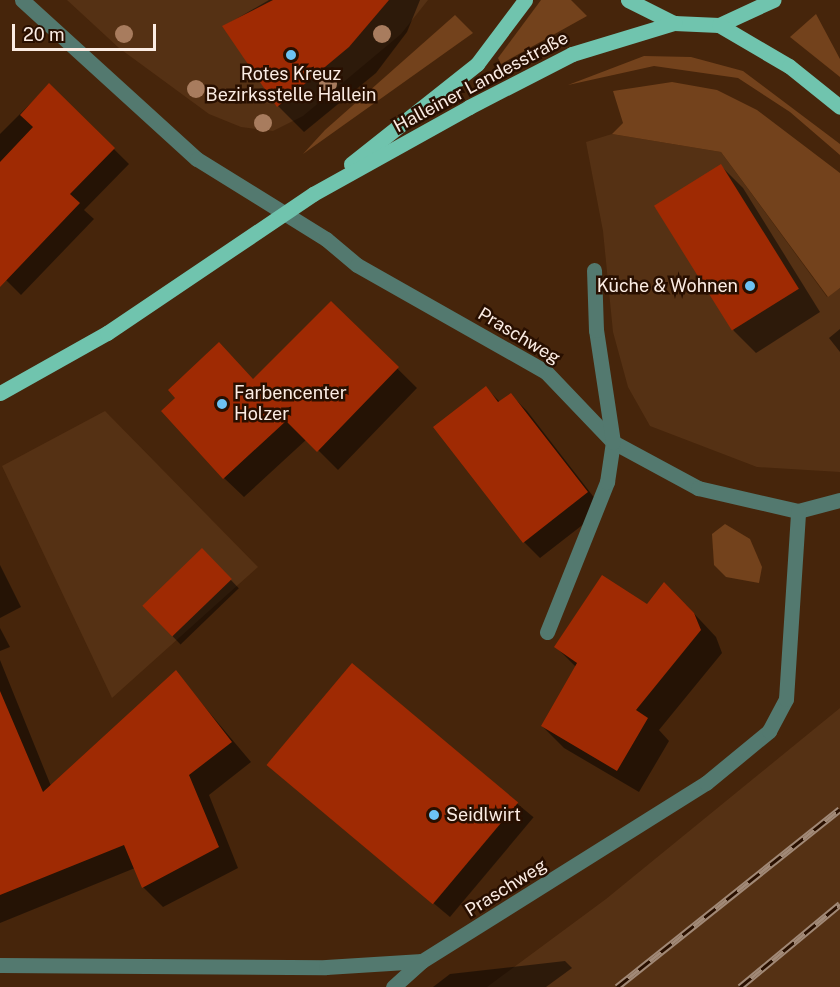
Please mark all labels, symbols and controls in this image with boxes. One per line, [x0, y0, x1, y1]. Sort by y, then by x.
scale bar [15, 12, 159, 50]
text: 20 m [23, 24, 65, 45]
street label: Halleiner Landesstraße [390, 27, 572, 137]
marker: Rotes Kreuz Bezirksstelle Hallein [284, 48, 298, 62]
place label: Rotes Kreuz Bezirksstelle Hallein [206, 64, 376, 106]
place label: Küche & Wohnen [596, 275, 738, 297]
marker: Küche & Wohnen [743, 279, 757, 293]
street label: Praschweg [474, 303, 564, 369]
place label: Farbencenter Holzer [234, 383, 347, 426]
marker: Farbencenter Holzer [215, 397, 229, 411]
place label: Seidlwirt [446, 804, 521, 826]
marker: Seidlwirt [427, 808, 441, 822]
street label: Praschweg [461, 854, 551, 922]

